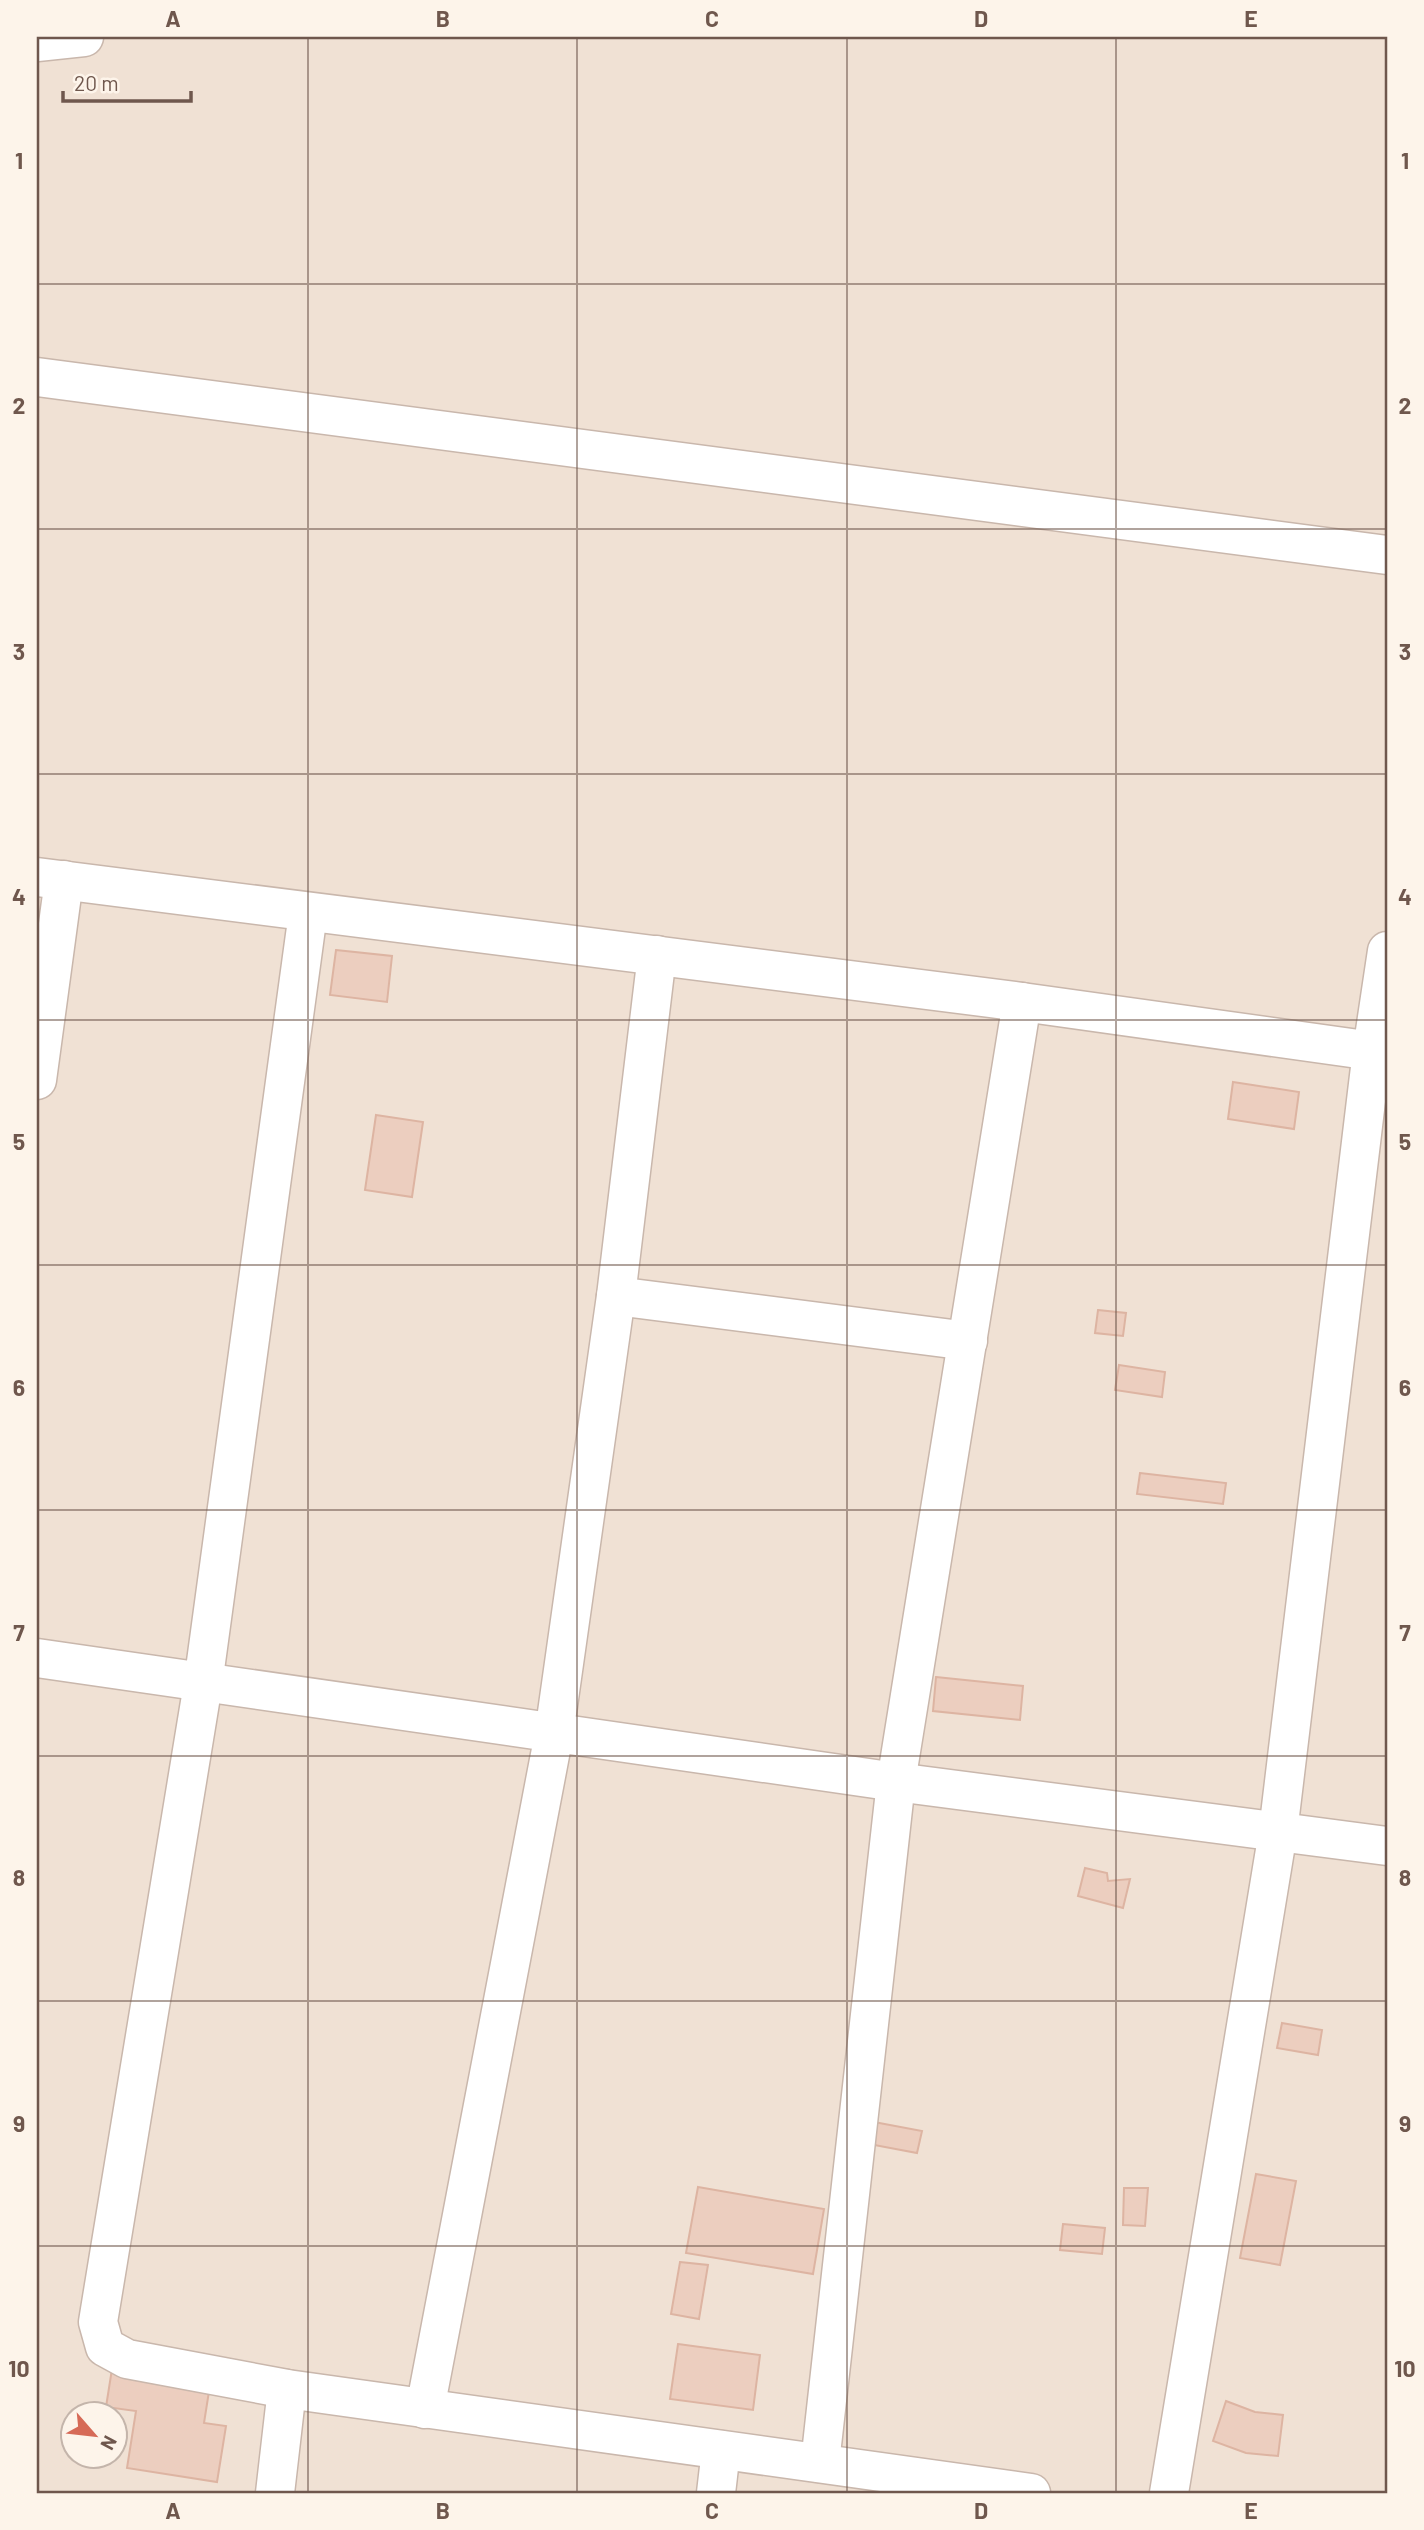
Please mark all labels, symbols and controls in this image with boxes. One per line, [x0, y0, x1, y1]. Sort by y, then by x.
text: A [165, 4, 181, 32]
text: B [436, 4, 450, 32]
text: C [705, 4, 719, 32]
text: D [974, 4, 988, 32]
text: E [1244, 4, 1258, 32]
scale bar [63, 60, 191, 104]
text: 20 m [74, 70, 119, 95]
text: 1 [15, 146, 23, 174]
text: 1 [1401, 146, 1409, 174]
text: 2 [13, 391, 25, 419]
text: 2 [1399, 391, 1411, 419]
text: 3 [13, 637, 25, 665]
text: 3 [1399, 637, 1411, 665]
text: 4 [12, 882, 26, 910]
text: 4 [1398, 882, 1412, 910]
text: 5 [13, 1127, 25, 1155]
text: 5 [1399, 1127, 1411, 1155]
text: 6 [13, 1373, 25, 1401]
text: 6 [1399, 1373, 1411, 1401]
text: 7 [13, 1618, 25, 1646]
text: 7 [1399, 1618, 1411, 1646]
text: 8 [13, 1863, 25, 1891]
text: 8 [1399, 1863, 1411, 1891]
text: 9 [13, 2109, 25, 2137]
text: 9 [1399, 2109, 1411, 2137]
text: 10 [8, 2354, 30, 2382]
text: 10 [1394, 2354, 1416, 2382]
north arrow [60, 2400, 130, 2470]
text: N [96, 2432, 123, 2454]
text: A [165, 2496, 181, 2524]
text: B [436, 2496, 450, 2524]
text: C [705, 2496, 719, 2524]
text: D [974, 2496, 988, 2524]
text: E [1244, 2496, 1258, 2524]

